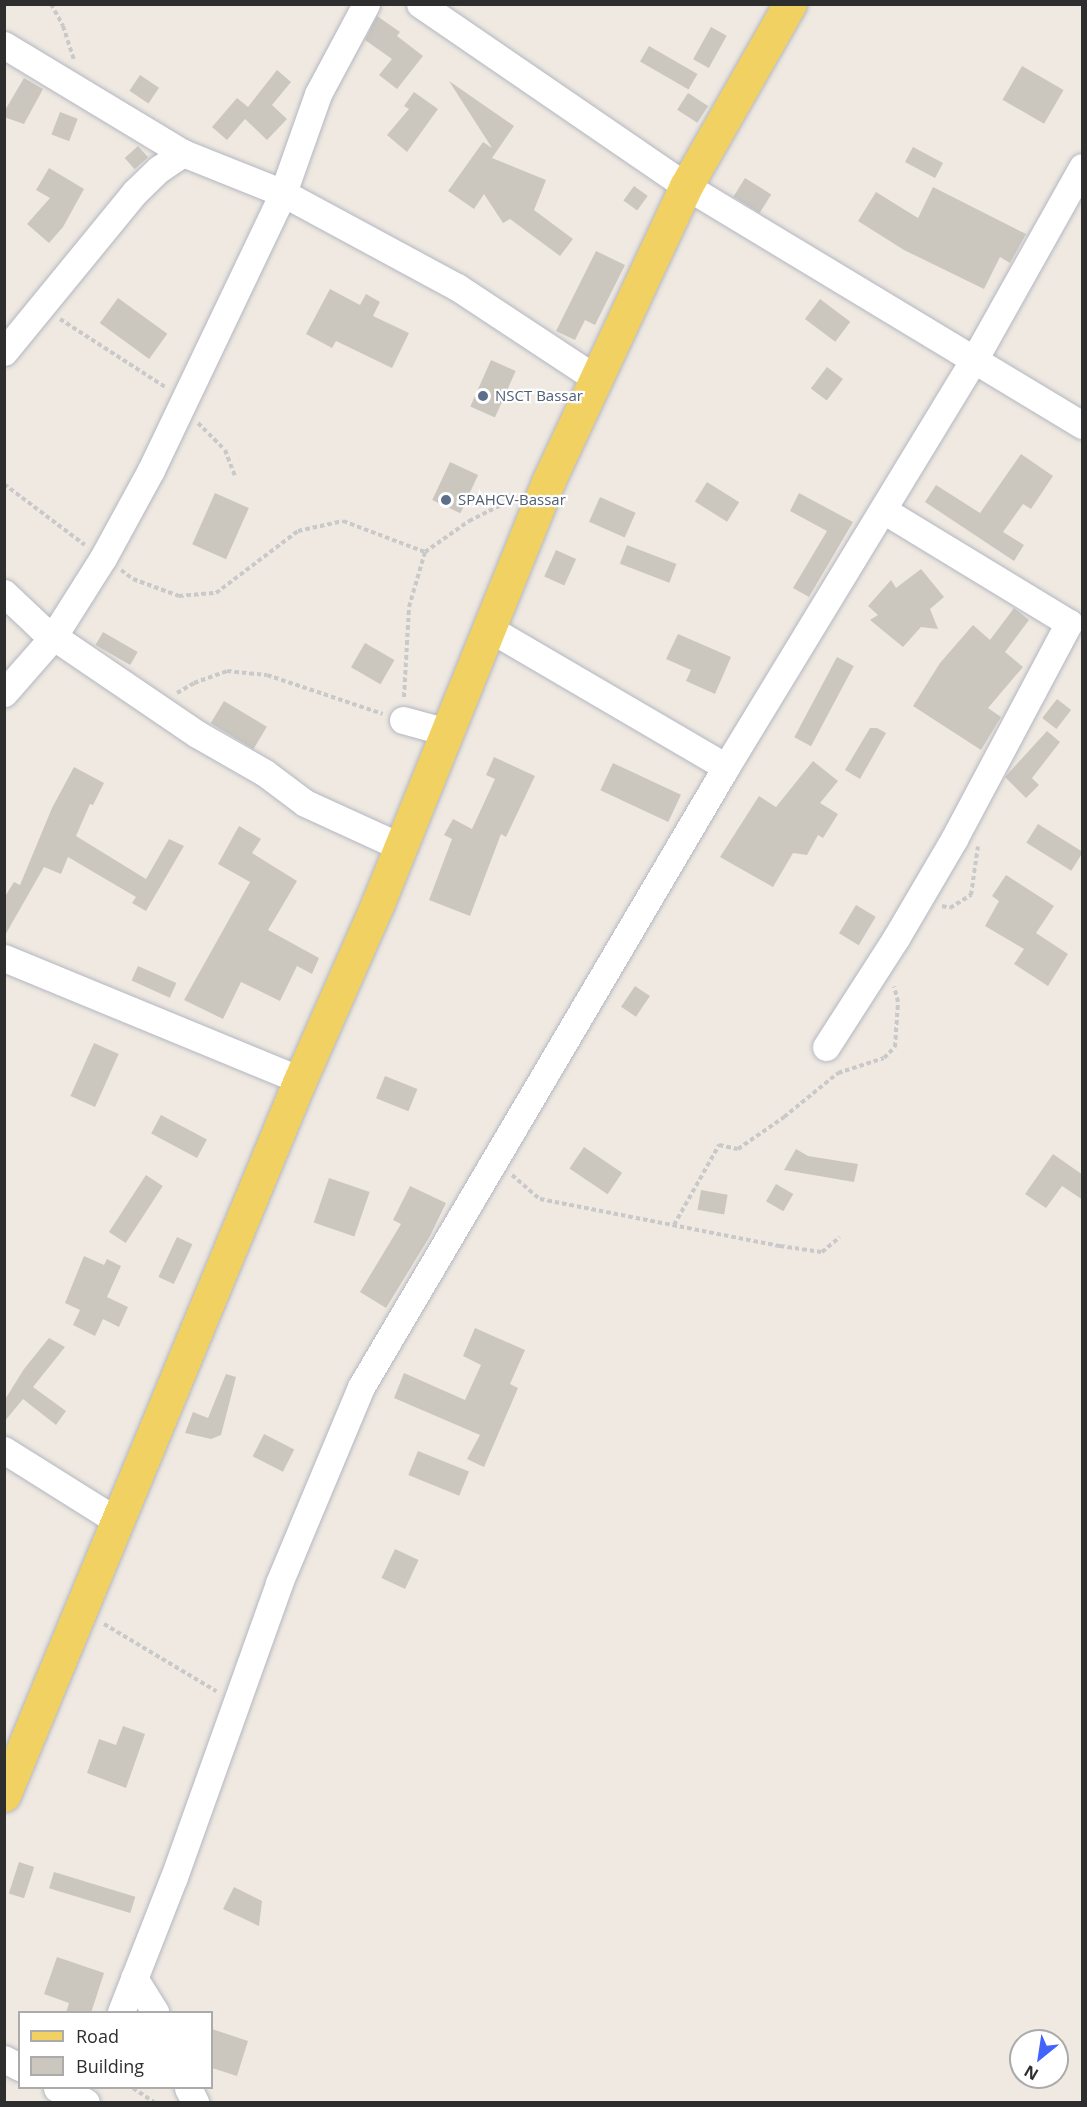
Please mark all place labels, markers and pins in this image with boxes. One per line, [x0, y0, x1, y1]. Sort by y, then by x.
place label: NSCT Bassar [495, 387, 583, 405]
marker: NSCT Bassar [476, 389, 490, 403]
place label: SPAHCV-Bassar [458, 491, 566, 509]
marker: SPAHCV-Bassar [439, 493, 453, 507]

